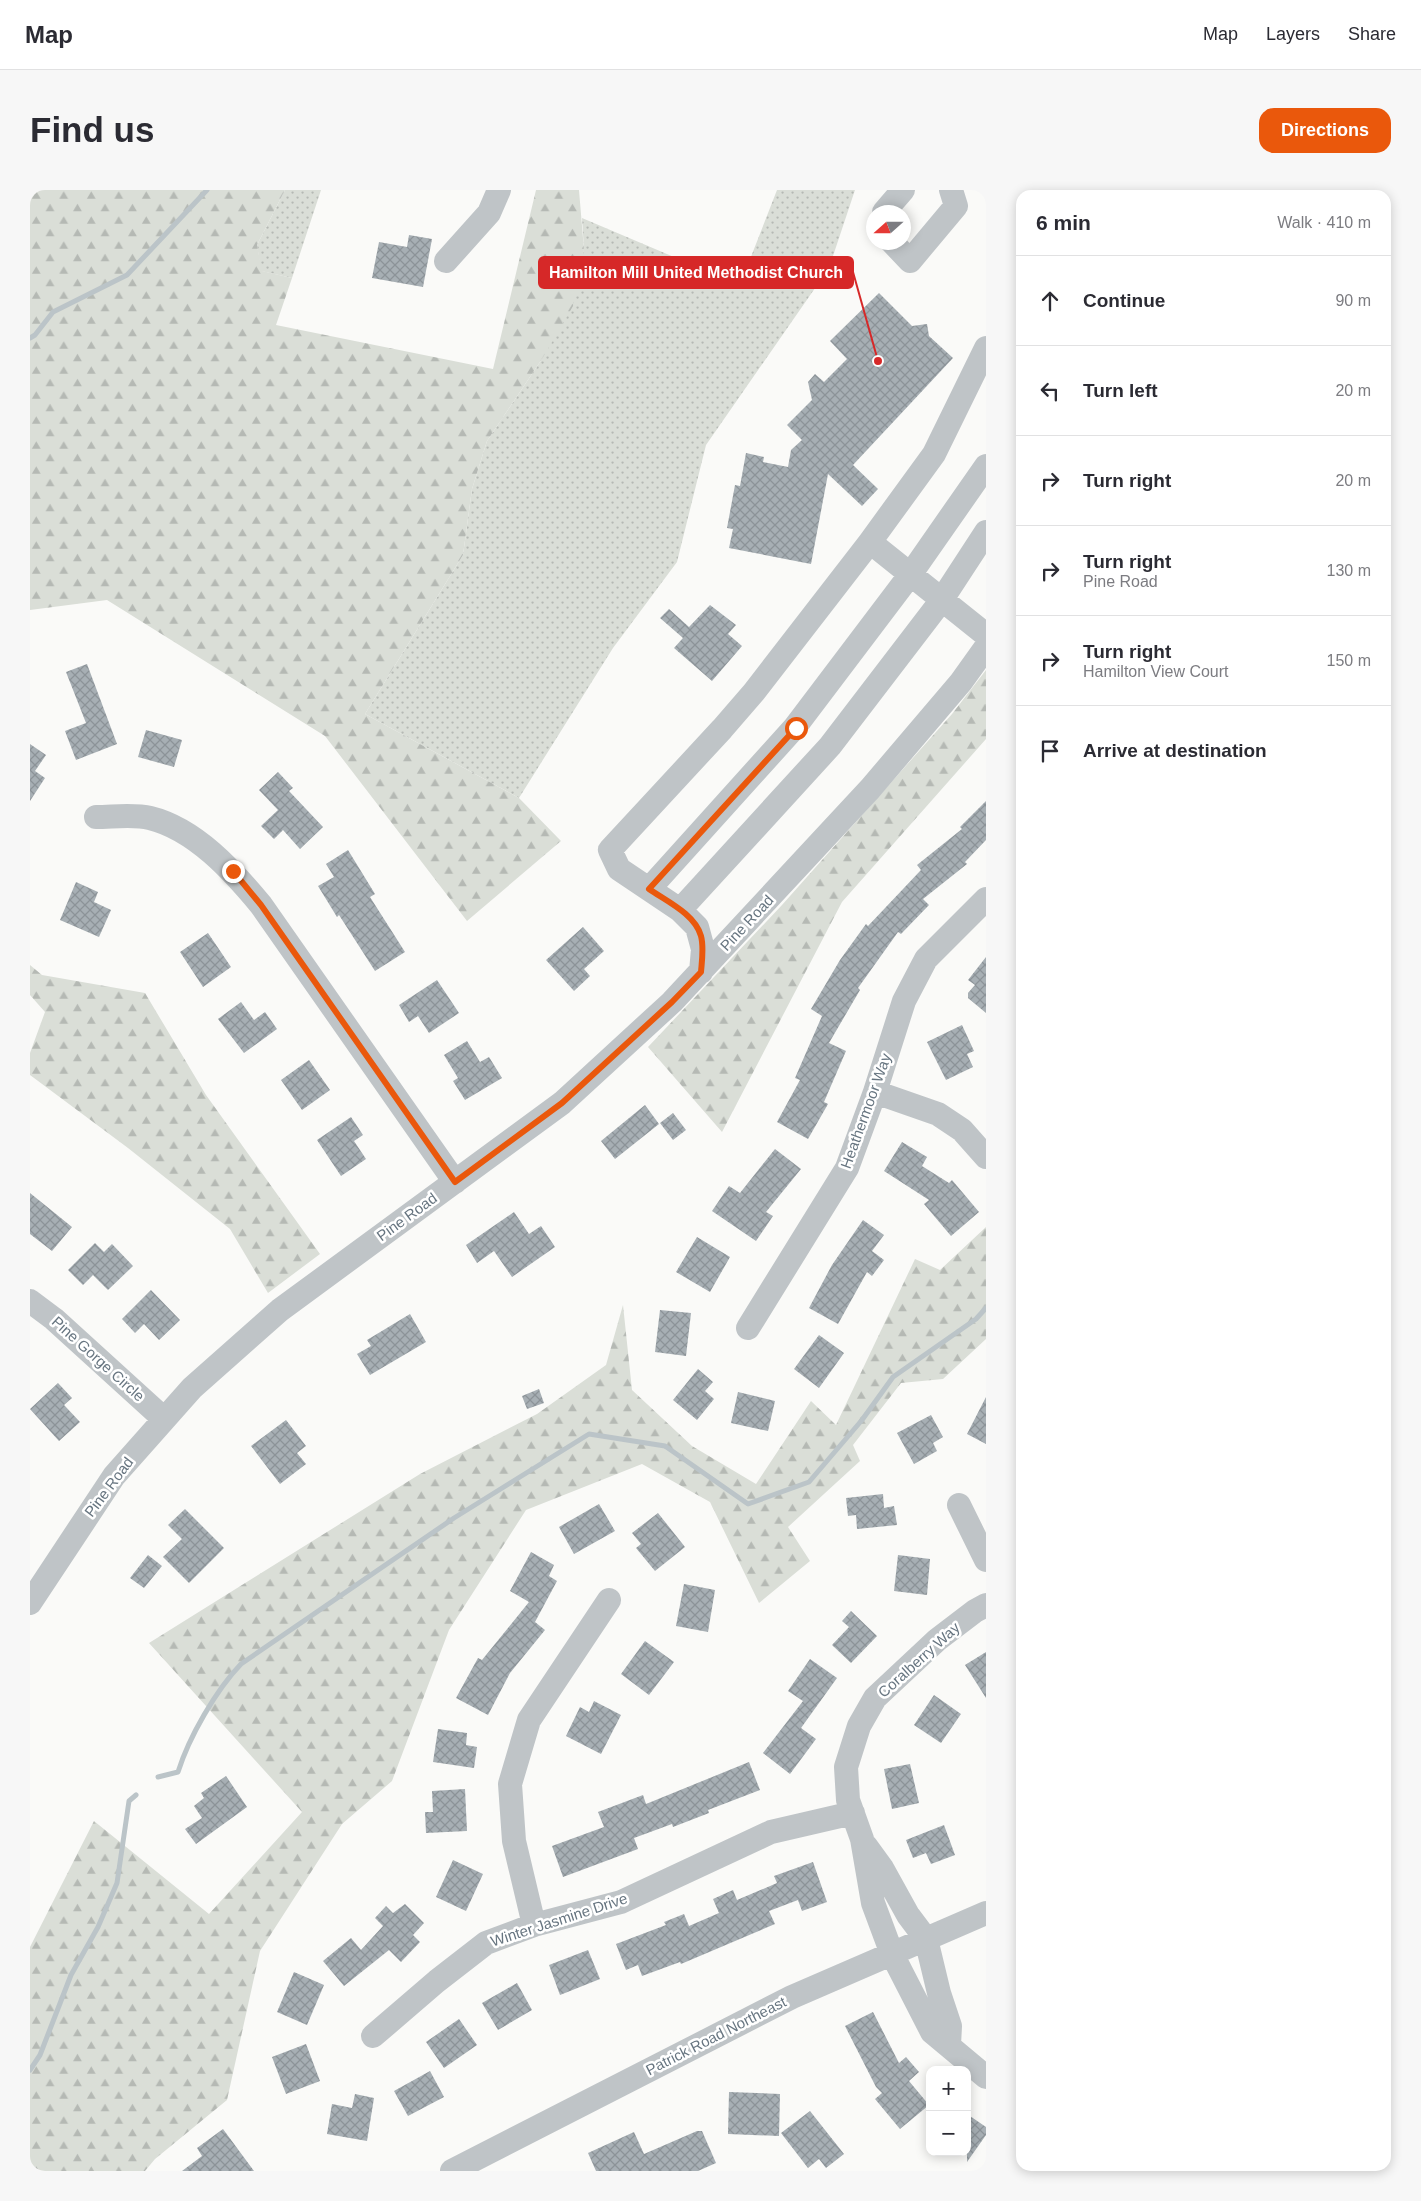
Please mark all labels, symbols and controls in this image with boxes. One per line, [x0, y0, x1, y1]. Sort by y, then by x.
text: Map [25, 21, 73, 48]
text: Map [1203, 24, 1238, 44]
text: Layers [1266, 24, 1320, 44]
text: Share [1348, 24, 1396, 44]
button: Directions [1259, 108, 1391, 153]
text: Find us [30, 110, 154, 149]
north arrow [866, 205, 911, 250]
text: 6 min [1036, 211, 1091, 234]
text: Walk · 410 m [1277, 214, 1371, 231]
callout: Hamilton Mill United Methodist Church [539, 257, 853, 288]
text: Hamilton Mill United Methodist Church [549, 264, 843, 281]
icon: ahead [1036, 287, 1064, 315]
text: Continue [1083, 290, 1165, 311]
text: 90 m [1335, 292, 1371, 309]
icon: left [1036, 377, 1064, 405]
text: Turn left [1083, 380, 1158, 401]
text: 20 m [1335, 382, 1371, 399]
icon: right [1036, 467, 1064, 495]
text: Turn right [1083, 470, 1171, 491]
text: 20 m [1335, 472, 1371, 489]
text: Turn right [1083, 551, 1171, 572]
icon: right [1036, 557, 1064, 585]
text: 130 m [1327, 562, 1371, 579]
text: Pine Road [1083, 573, 1158, 590]
text: Turn right [1083, 641, 1171, 662]
icon: right [1036, 647, 1064, 675]
text: 150 m [1327, 652, 1371, 669]
text: Hamilton View Court [1083, 663, 1229, 680]
route start [785, 717, 808, 740]
icon: arrive [1036, 737, 1064, 765]
text: Arrive at destination [1083, 740, 1267, 761]
route end [222, 860, 245, 883]
street label: Pine Road [717, 891, 777, 954]
street label: Heathermoor Way [837, 1051, 894, 1171]
street label: Pine Road [373, 1189, 440, 1244]
street label: Pine Gorge Circle [49, 1313, 148, 1405]
street label: Pine Road [81, 1454, 136, 1520]
street label: Coralberry Way [874, 1618, 963, 1701]
street label: Winter Jasmine Drive [488, 1889, 629, 1950]
street label: Patrick Road Northeast [643, 1992, 789, 2078]
map controls [926, 2066, 971, 2156]
button: + [926, 2066, 971, 2111]
button: − [926, 2111, 971, 2156]

